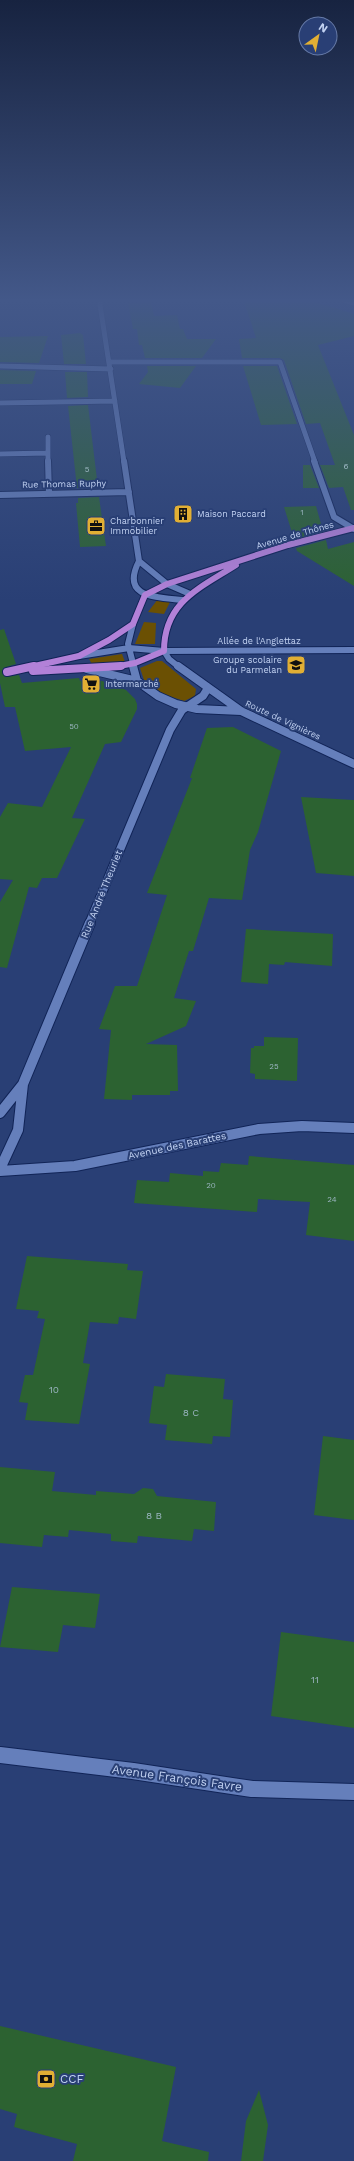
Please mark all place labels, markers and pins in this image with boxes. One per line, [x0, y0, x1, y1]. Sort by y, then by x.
building icon: Maison Paccard [172, 503, 194, 525]
place label: Maison Paccard [197, 509, 266, 519]
office icon: Charbonnier Immobilier [85, 515, 107, 537]
place label: Charbonnier Immobilier [110, 516, 164, 536]
school or university icon: Groupe scolaire du Parmelan [285, 654, 307, 676]
place label: Groupe scolaire du Parmelan [213, 655, 282, 675]
supermarket icon: Intermarché [80, 673, 102, 695]
place label: Intermarché [105, 679, 159, 689]
bank icon: CCF [35, 2068, 57, 2090]
place label: CCF [60, 2072, 84, 2086]

